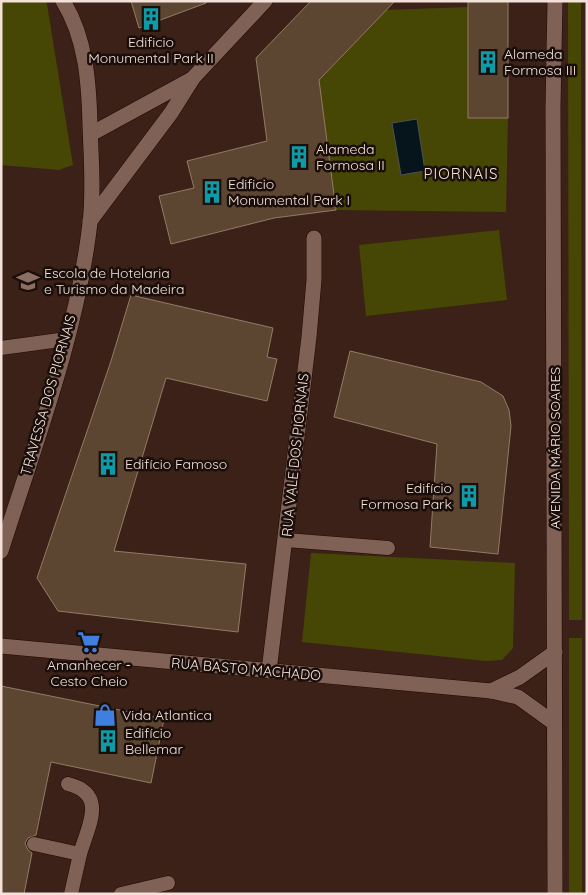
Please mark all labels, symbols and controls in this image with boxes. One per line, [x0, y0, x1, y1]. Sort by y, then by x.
building icon: Edificio Monumental Park II [138, 6, 164, 32]
place label: Edificio Monumental Park II [88, 33, 214, 67]
place label: Alameda Formosa III [504, 45, 576, 79]
building icon: Alameda Formosa III [475, 49, 501, 75]
place label: Alameda Formosa II [316, 140, 385, 174]
building icon: Alameda Formosa II [286, 144, 312, 170]
district label: PIORNAIS [423, 164, 499, 183]
place label: Edificio Monumental Park I [228, 175, 350, 209]
building icon: Edificio Monumental Park I [199, 179, 225, 205]
place label: Escola de Hotelaria e Turismo da Madeira [44, 264, 184, 298]
school or university icon: Escola de Hotelaria e Turismo da Madeira [15, 268, 41, 294]
street label: TRAVESSA DOS PIORNAIS [16, 312, 80, 478]
street label: AVENIDA MÁRIO SOARES [546, 367, 564, 529]
street label: RUA VALE DOS PIORNAIS [277, 372, 313, 538]
building icon: Edifício Famoso [95, 451, 121, 477]
place label: Edifício Famoso [125, 455, 227, 473]
place label: Edifício Formosa Park [361, 479, 452, 513]
building icon: Edifício Formosa Park [456, 483, 482, 509]
supermarket icon: Amanhecer - Cesto Cheio [76, 629, 102, 655]
street label: RUA BASTO MACHADO [170, 653, 322, 685]
place label: Amanhecer - Cesto Cheio [47, 656, 131, 690]
shop icon: Vida Atlantica [92, 702, 118, 728]
place label: Vida Atlantica [122, 706, 212, 724]
place label: Edifício Bellemar [125, 724, 183, 758]
building icon: Edifício Bellemar [95, 728, 121, 754]

